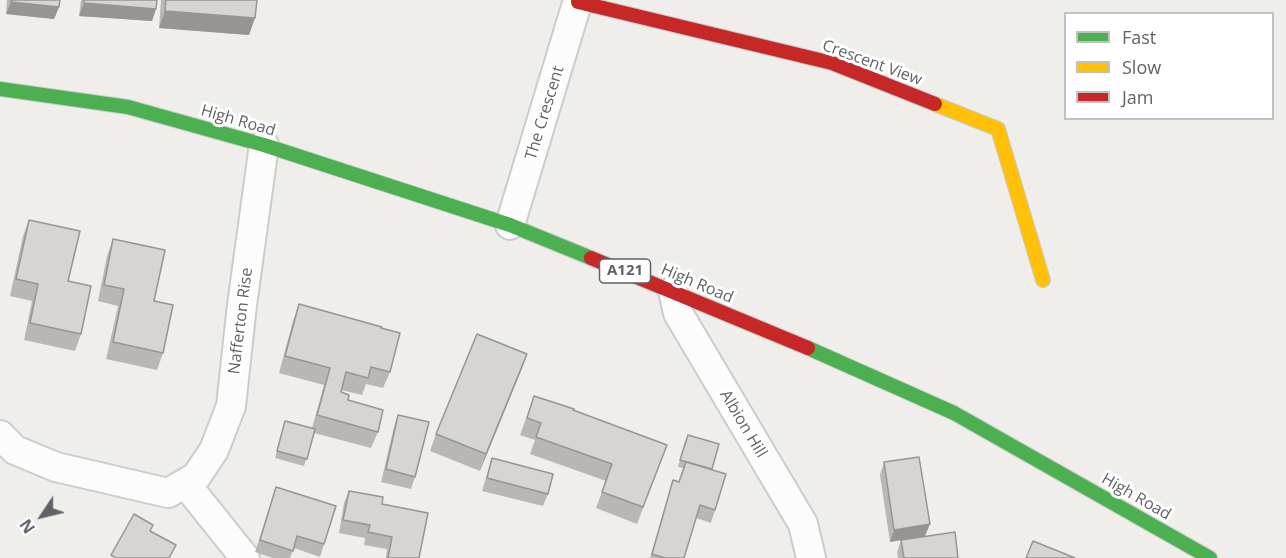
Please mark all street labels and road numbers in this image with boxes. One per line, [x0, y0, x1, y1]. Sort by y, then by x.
street label: Crescent View [820, 36, 924, 90]
street label: The Crescent [522, 64, 568, 162]
street label: High Road [199, 101, 277, 141]
road number: A121 [600, 259, 650, 283]
street label: High Road [658, 260, 736, 308]
street label: Nafferton Rise [225, 267, 257, 375]
street label: Albion Hill [715, 387, 771, 461]
street label: High Road [1098, 470, 1174, 524]

